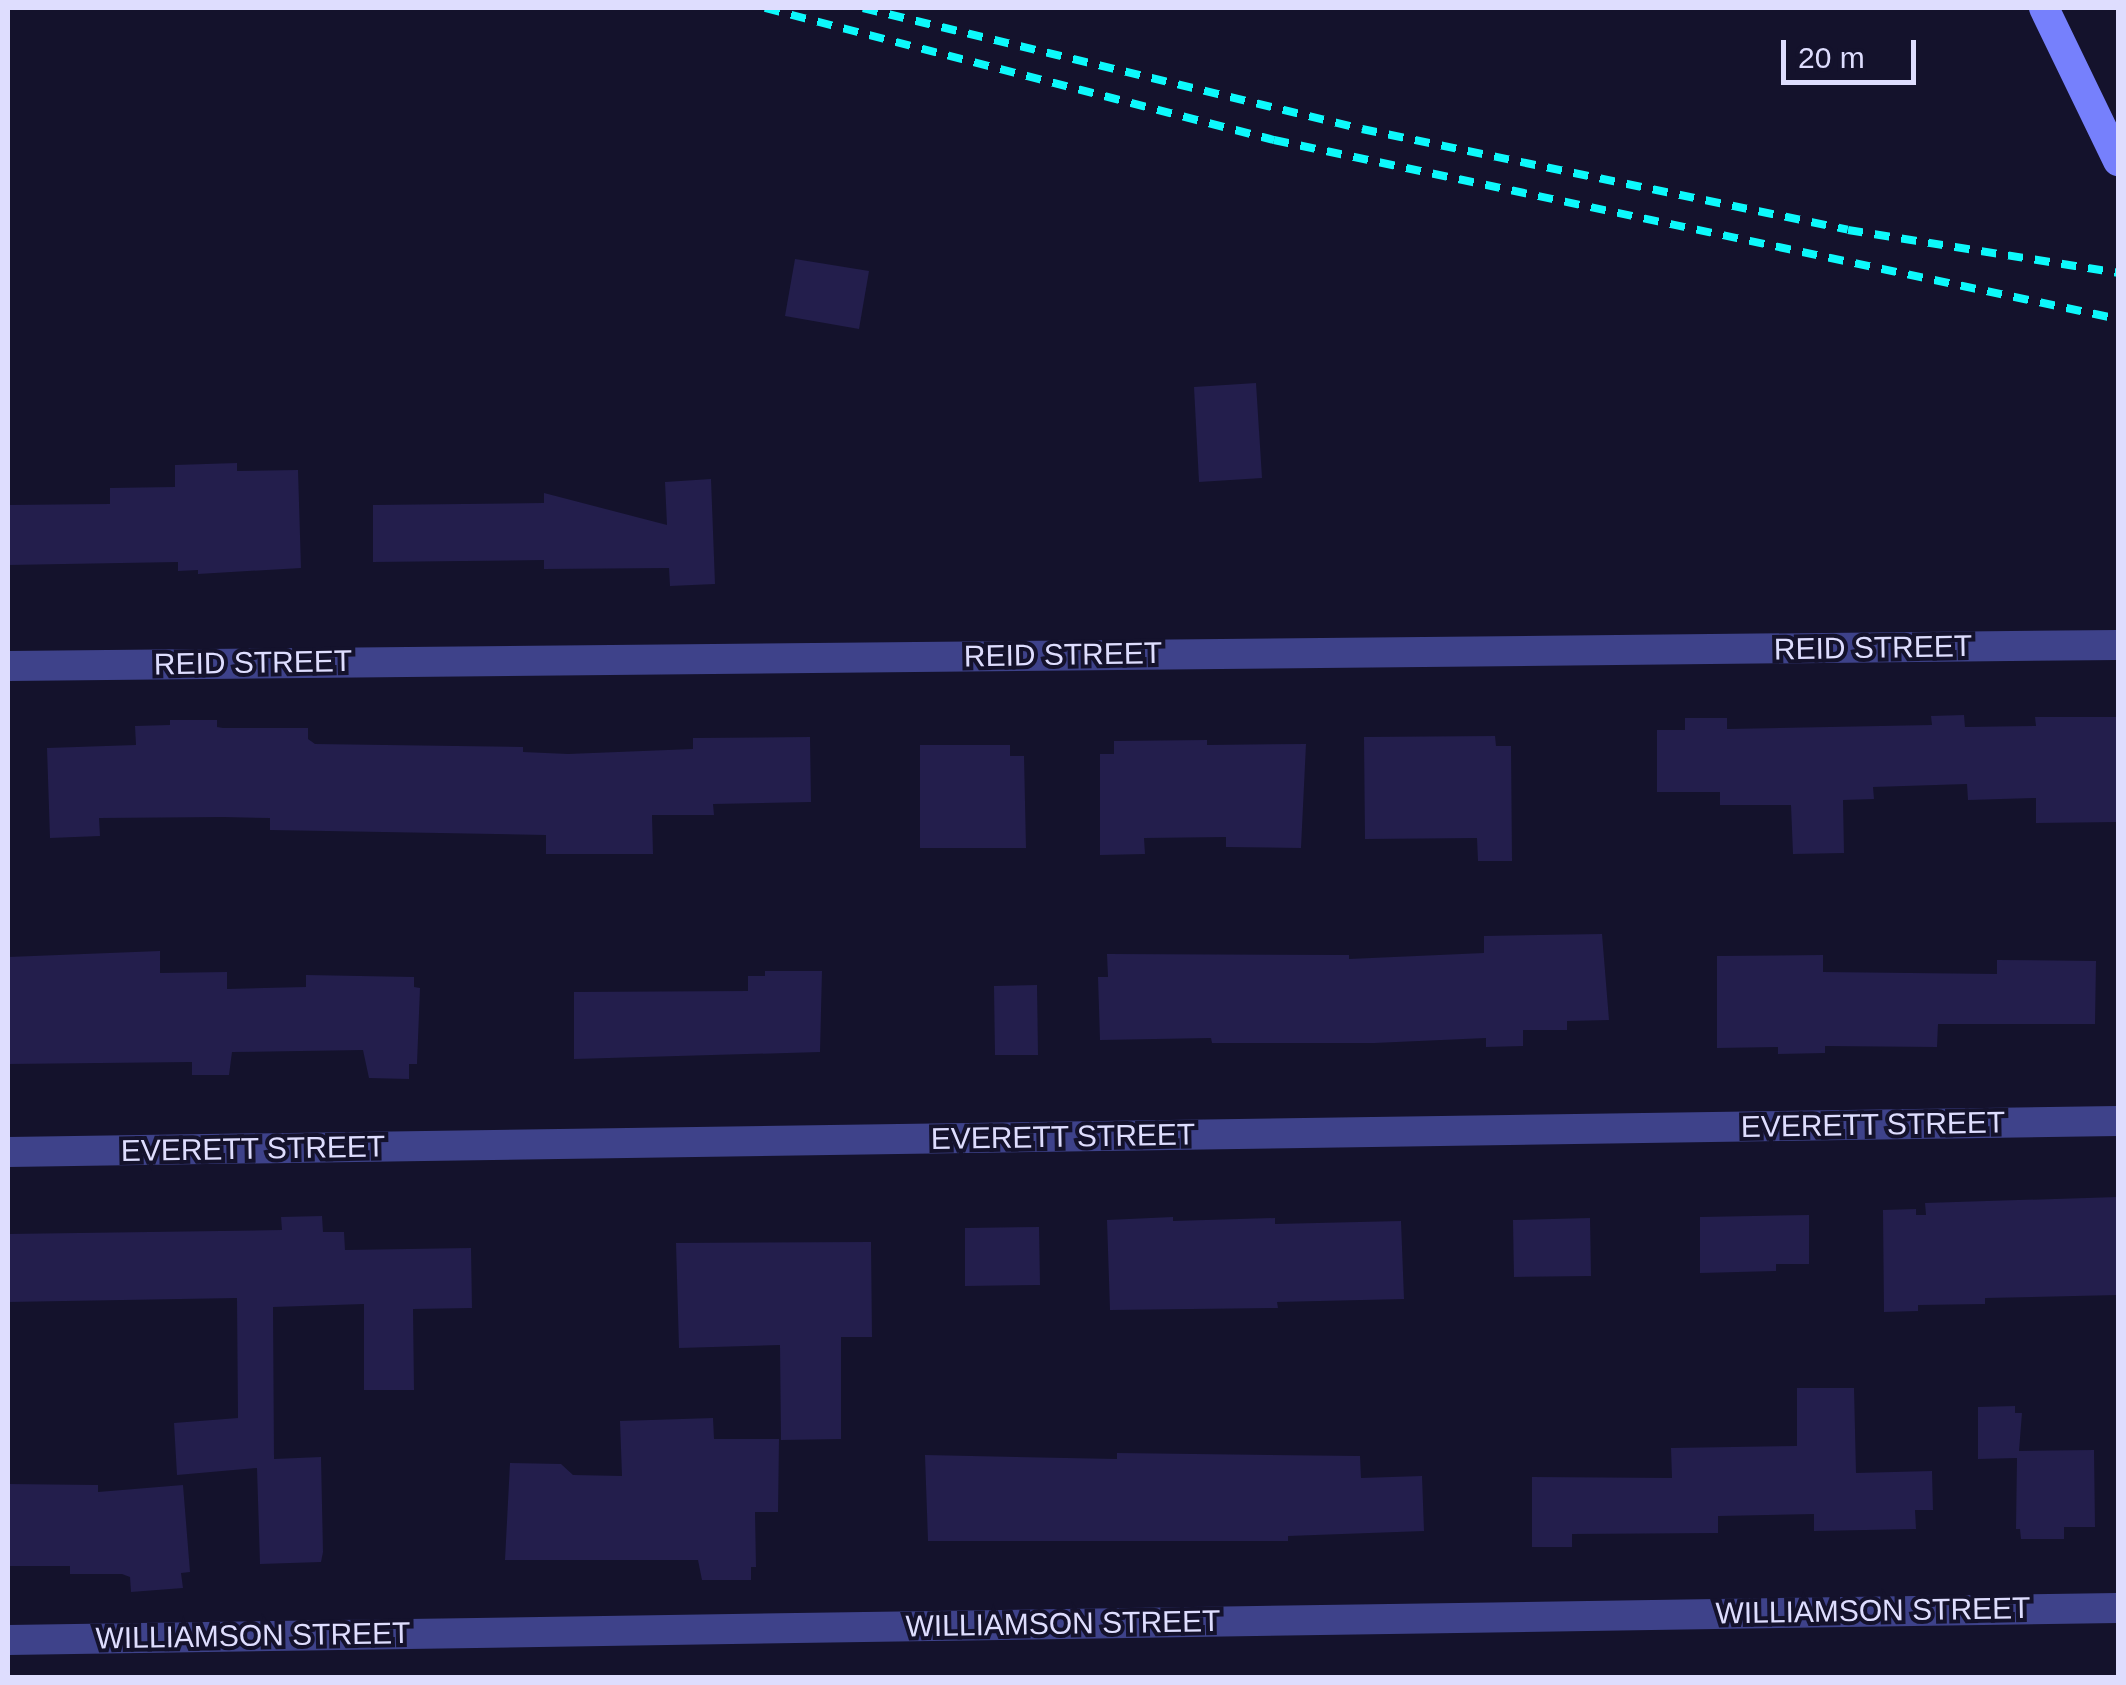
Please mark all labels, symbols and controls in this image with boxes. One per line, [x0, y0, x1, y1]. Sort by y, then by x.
scale bar [1786, 20, 1921, 82]
text: 20 m [1798, 41, 1865, 74]
street label: REID STREET [1774, 628, 1972, 668]
street label: REID STREET [964, 635, 1162, 675]
street label: REID STREET [154, 643, 352, 683]
street label: EVERETT STREET [1740, 1105, 2006, 1145]
street label: EVERETT STREET [930, 1117, 1196, 1157]
street label: EVERETT STREET [120, 1129, 386, 1169]
street label: WILLIAMSON STREET [1715, 1590, 2031, 1632]
street label: WILLIAMSON STREET [905, 1603, 1221, 1645]
street label: WILLIAMSON STREET [95, 1615, 411, 1657]

